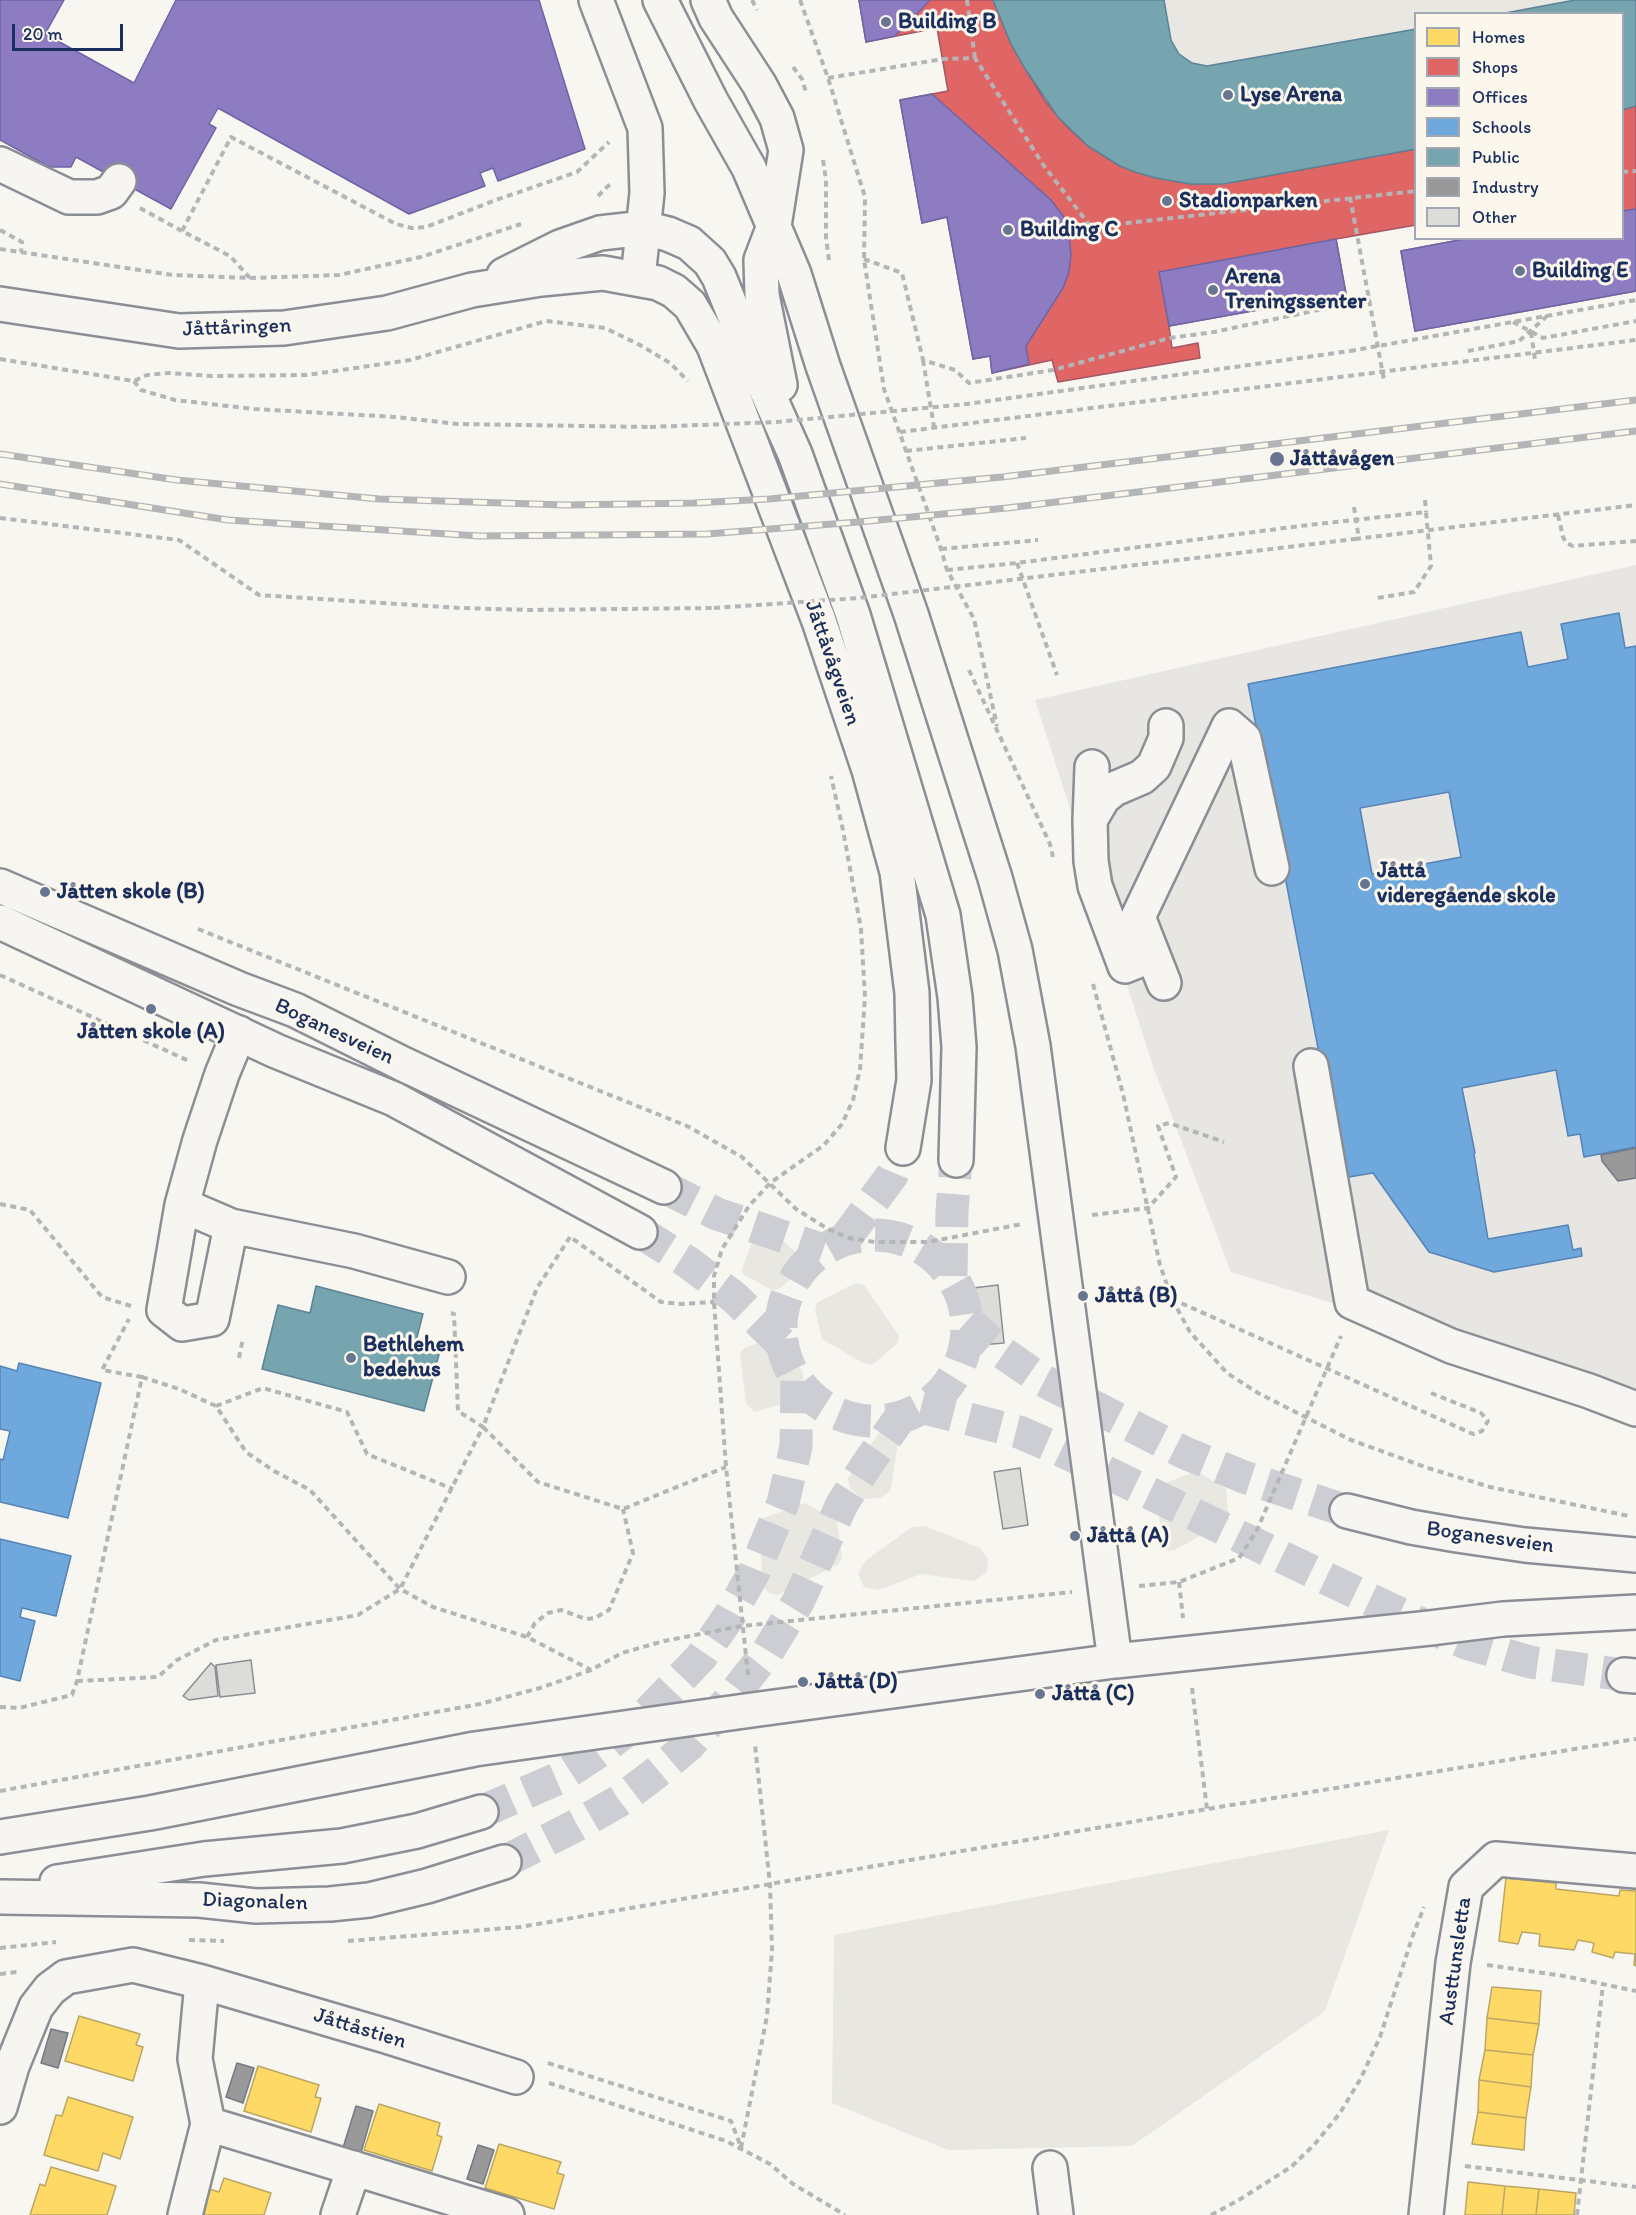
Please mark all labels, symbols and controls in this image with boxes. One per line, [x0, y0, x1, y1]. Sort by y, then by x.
place label: Building B [898, 9, 997, 35]
scale bar [15, 12, 126, 50]
legend [1414, 12, 1624, 240]
marker: Building B [879, 15, 893, 29]
text: 20 m [23, 23, 63, 45]
text: Homes [1472, 26, 1525, 48]
text: Shops [1472, 56, 1518, 78]
place label: Lyse Arena [1240, 82, 1342, 108]
text: Offices [1472, 86, 1528, 108]
marker: Lyse Arena [1221, 88, 1235, 102]
text: Schools [1472, 116, 1531, 138]
text: Public [1472, 146, 1520, 168]
text: Industry [1472, 176, 1539, 198]
place label: Stadionparken [1179, 188, 1318, 214]
marker: Stadionparken [1160, 194, 1174, 208]
text: Other [1472, 206, 1517, 228]
place label: Building C [1020, 217, 1118, 243]
marker: Building C [1001, 223, 1015, 237]
place label: Building E [1532, 258, 1628, 284]
place label: Arena Treningssenter [1225, 264, 1366, 316]
marker: Building E [1513, 264, 1527, 278]
marker: Arena Treningssenter [1206, 283, 1220, 297]
street label: Jåttåringen [182, 313, 292, 343]
place label: Jåttåvågen [1290, 446, 1394, 472]
marker: Jåttåvågen [1268, 450, 1286, 468]
street label: Jåttåvågveien [798, 597, 866, 729]
place label: Jåttå videregående skole [1377, 858, 1556, 909]
marker: Jåttå videregående skole [1358, 877, 1372, 891]
place label: Jåtten skole (B) [57, 879, 205, 905]
marker: Jåtten skole (B) [38, 885, 52, 899]
street label: Boganesveien [270, 993, 398, 1071]
marker: Jåtten skole (A) [144, 1002, 158, 1016]
place label: Jåtten skole (A) [77, 1019, 225, 1045]
place label: Jåttå (B) [1095, 1283, 1177, 1309]
marker: Jåttå (B) [1076, 1289, 1090, 1303]
place label: Bethlehem bedehus [363, 1332, 464, 1384]
marker: Bethlehem bedehus [344, 1351, 358, 1365]
street label: Boganesveien [1425, 1516, 1555, 1560]
place label: Jåttå (A) [1087, 1523, 1169, 1549]
marker: Jåttå (A) [1068, 1529, 1082, 1543]
place label: Jåttå (D) [815, 1669, 898, 1695]
marker: Jåttå (D) [796, 1675, 810, 1689]
place label: Jåttå (C) [1052, 1681, 1134, 1707]
marker: Jåttå (C) [1033, 1687, 1047, 1701]
street label: Diagonalen [202, 1887, 308, 1917]
street label: Austtunsletta [1434, 1895, 1478, 2027]
street label: Jåttåstien [311, 2002, 409, 2056]

